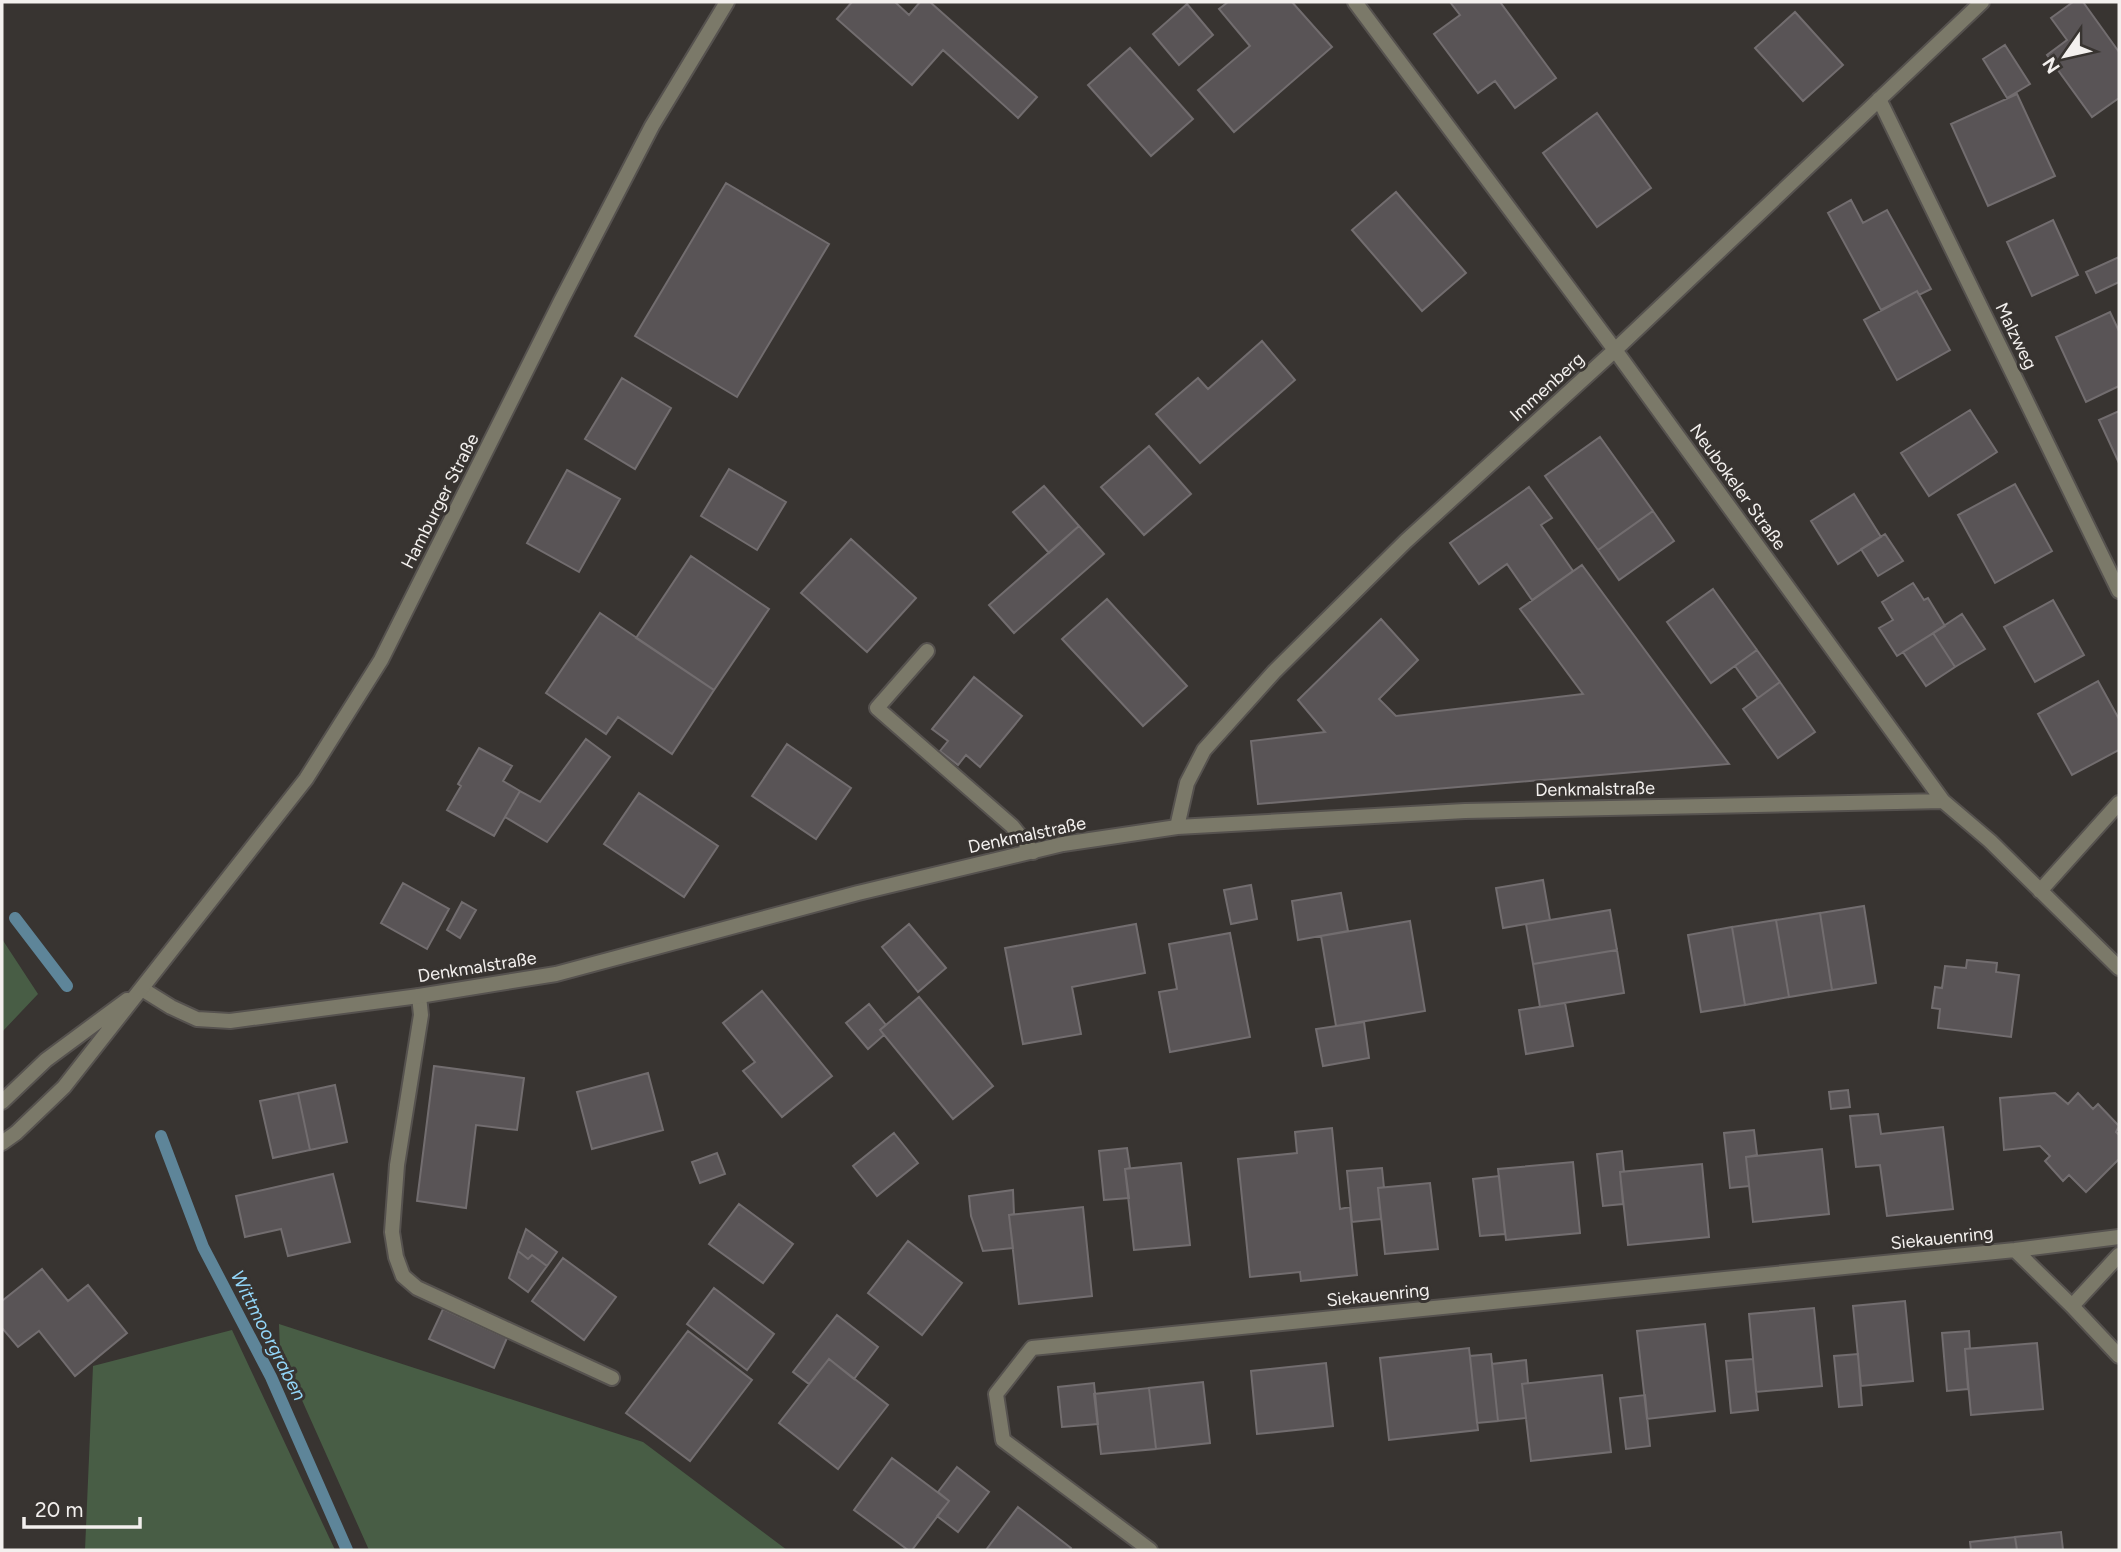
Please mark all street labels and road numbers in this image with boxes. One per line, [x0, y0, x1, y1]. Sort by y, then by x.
street label: Malzweg [1990, 299, 2042, 373]
street label: Immenberg [1505, 348, 1589, 426]
street label: Neubokeler Straße [1685, 420, 1791, 555]
street label: Hamburger Straße [396, 430, 484, 572]
street label: Denkmalstraße [1535, 777, 1655, 801]
street label: Denkmalstraße [966, 812, 1088, 858]
street label: Denkmalstraße [416, 947, 538, 987]
street label: Siekauenring [1889, 1222, 1995, 1254]
street label: Siekauenring [1325, 1279, 1431, 1311]

